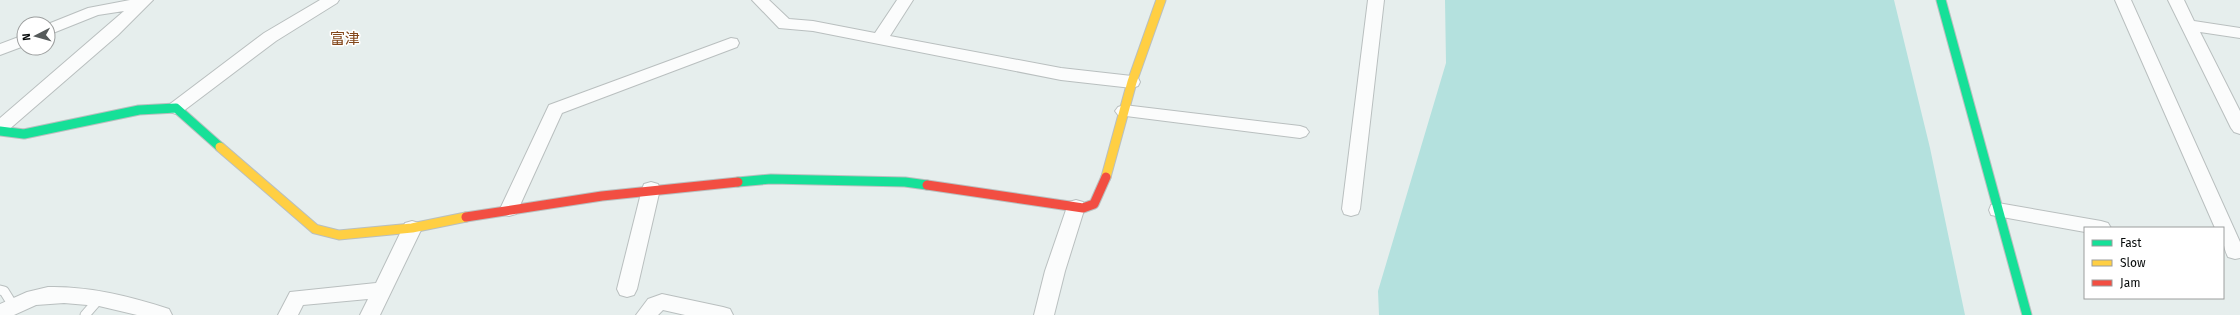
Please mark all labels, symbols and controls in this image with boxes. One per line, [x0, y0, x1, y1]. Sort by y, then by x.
north arrow [16, 16, 56, 56]
district label: 富津 [330, 30, 360, 48]
text: N [20, 33, 33, 41]
legend [2084, 227, 2224, 299]
text: Fast [2120, 236, 2142, 250]
text: Slow [2120, 256, 2146, 270]
text: Jam [2120, 276, 2140, 290]

